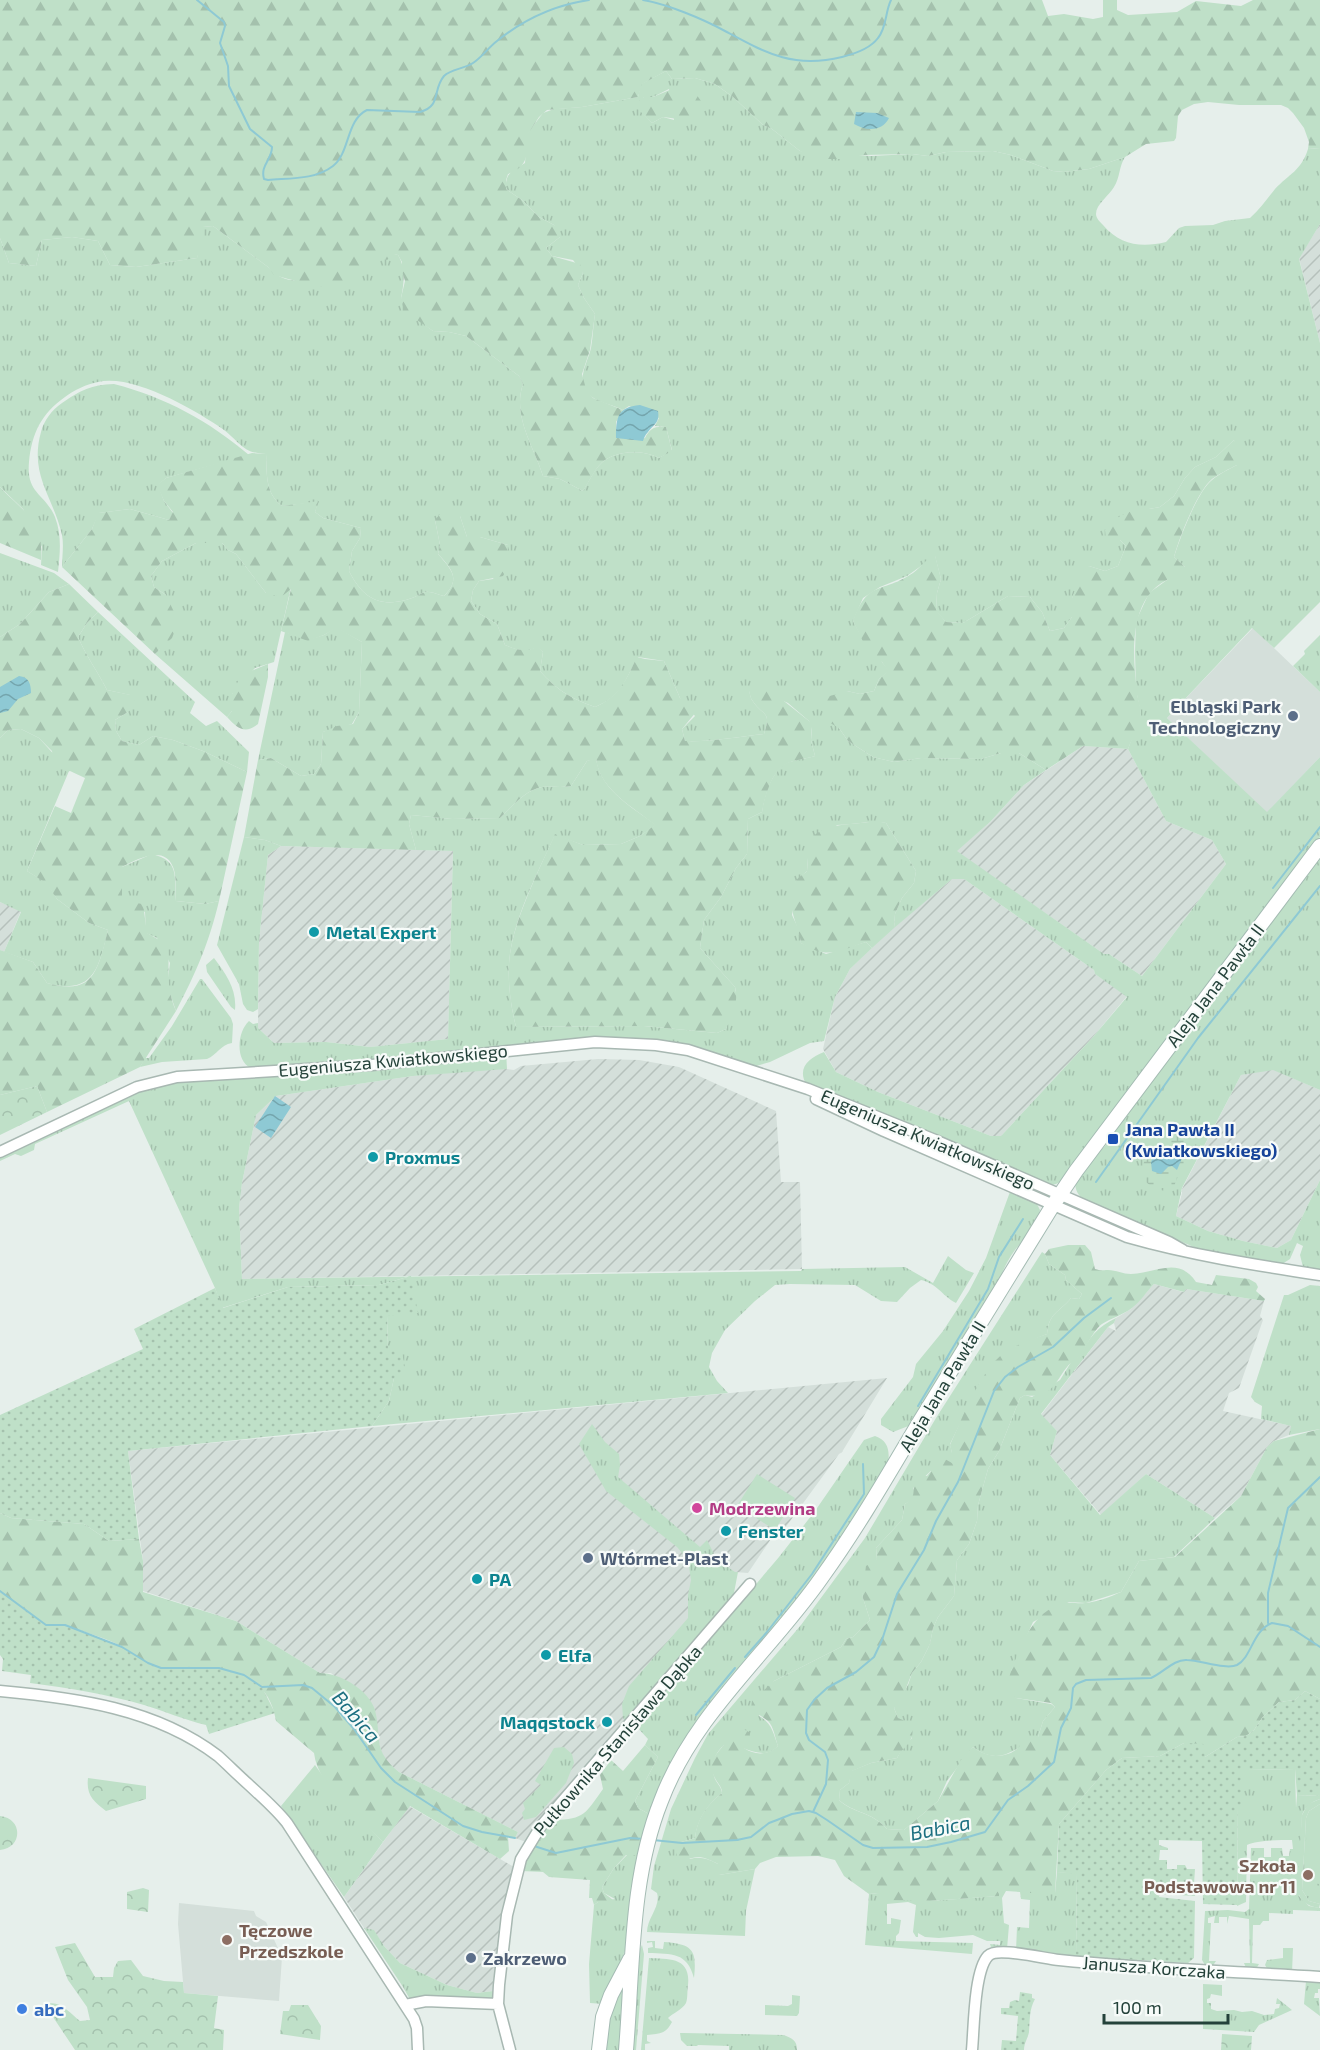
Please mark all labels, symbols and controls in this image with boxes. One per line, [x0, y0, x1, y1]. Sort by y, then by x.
place label: Elbląski Park Technologiczny [1149, 695, 1282, 738]
marker: Elbląski Park Technologiczny [1286, 709, 1300, 723]
street label: Aleja Jana Pawła II [1161, 919, 1269, 1051]
place label: Metal Expert [326, 921, 437, 943]
marker: Metal Expert [307, 925, 321, 939]
street label: Eugeniusza Kwiatkowskiego [277, 1039, 509, 1081]
street label: Eugeniusza Kwiatkowskiego [818, 1084, 1038, 1194]
place label: Jana Pawła II (Kwiatkowskiego) [1125, 1118, 1277, 1161]
marker: Jana Pawła II (Kwiatkowskiego) [1106, 1132, 1120, 1146]
place label: Proxmus [385, 1146, 460, 1168]
marker: Proxmus [366, 1150, 380, 1164]
street label: Aleja Jana Pawła II [894, 1316, 990, 1456]
place label: Modrzewina [709, 1497, 815, 1519]
marker: Modrzewina [690, 1501, 704, 1515]
place label: Fenster [738, 1520, 804, 1542]
marker: Fenster [719, 1524, 733, 1538]
place label: Wtórmet-Plast [600, 1547, 729, 1569]
marker: Wtórmet-Plast [581, 1551, 595, 1565]
place label: PA [489, 1568, 512, 1590]
marker: PA [470, 1572, 484, 1586]
street label: Pułkownika Stanisława Dąbka [528, 1640, 706, 1840]
place label: Elfa [558, 1644, 592, 1666]
marker: Elfa [539, 1648, 553, 1662]
water label: Babica [328, 1685, 386, 1747]
place label: Maqqstock [500, 1711, 595, 1733]
marker: Maqqstock [600, 1715, 614, 1729]
water label: Babica [908, 1809, 972, 1845]
place label: Szkoła Podstawowa nr 11 [1144, 1854, 1296, 1897]
marker: Szkoła Podstawowa nr 11 [1301, 1868, 1315, 1882]
place label: Tęczowe Przedszkole [239, 1919, 344, 1962]
marker: Tęczowe Przedszkole [220, 1933, 234, 1947]
place label: Zakrzewo [483, 1947, 567, 1969]
marker: Zakrzewo [464, 1951, 478, 1965]
street label: Janusza Korczaka [1082, 1951, 1226, 1983]
scale bar [1104, 1987, 1228, 2025]
text: 100 m [1113, 1996, 1162, 2018]
place label: abc [34, 1998, 64, 2020]
marker: abc [15, 2002, 29, 2016]

